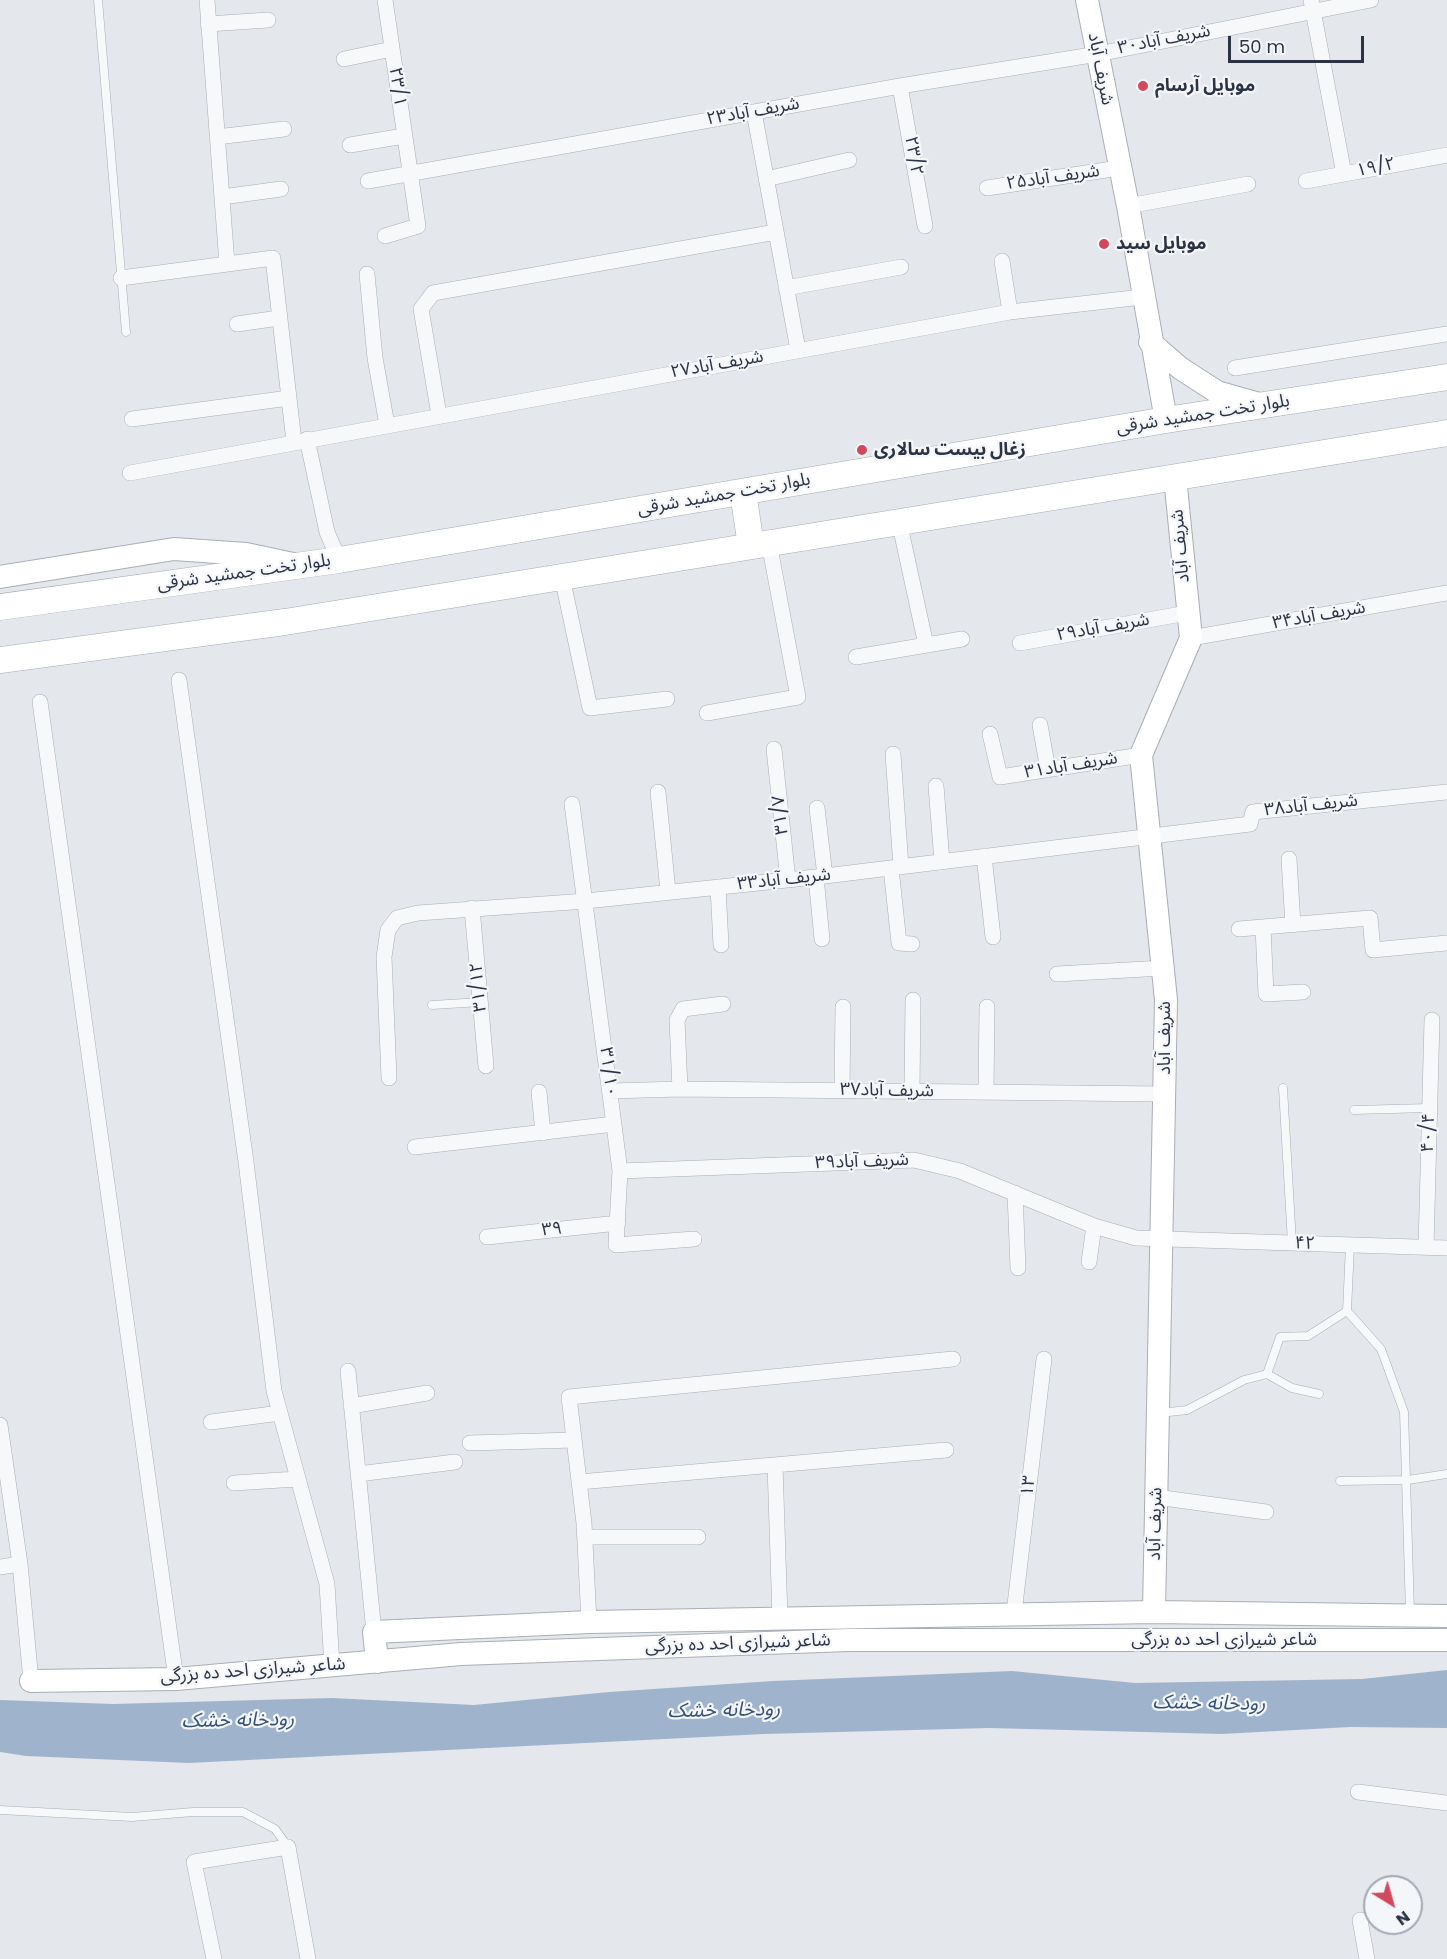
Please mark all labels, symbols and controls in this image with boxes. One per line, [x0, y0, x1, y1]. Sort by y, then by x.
street label: شریف آباد۳۰ [1116, 20, 1212, 60]
scale bar [1231, 24, 1368, 62]
street label: شریف آباد [1082, 31, 1118, 107]
text: 50 m [1239, 34, 1285, 59]
street label: ۲۳/۱ [384, 66, 410, 108]
place label: موبایل آرسام [1155, 75, 1255, 97]
marker: موبایل آرسام [1136, 79, 1150, 93]
street label: شریف آباد۲۳ [705, 93, 801, 131]
street label: ۲۳/۲ [899, 135, 927, 177]
street label: ۱۹/۲ [1355, 154, 1397, 182]
street label: شریف آباد۲۵ [1005, 161, 1101, 195]
place label: موبایل سید [1116, 233, 1207, 255]
marker: موبایل سید [1097, 237, 1111, 251]
street label: شریف آباد۲۷ [669, 346, 765, 384]
street label: بلوار تخت جمشید شرقی [1115, 391, 1291, 439]
place label: زغال بیست سالاری [874, 439, 1026, 461]
marker: زغال بیست سالاری [855, 443, 869, 457]
street label: بلوار تخت جمشید شرقی [636, 469, 812, 521]
street label: شریف آباد [1167, 508, 1195, 584]
street label: بلوار تخت جمشید شرقی [156, 550, 332, 596]
street label: شریف آباد۳۴ [1271, 597, 1367, 635]
street label: شریف آباد۲۹ [1055, 609, 1151, 647]
street label: شریف آباد۳۱ [1023, 748, 1119, 784]
street label: شریف آباد۳۸ [1263, 790, 1359, 822]
street label: ۳۱/۷ [768, 794, 794, 836]
street label: شریف آباد۳۳ [736, 864, 832, 896]
street label: ۳۱/۱۲ [466, 961, 492, 1013]
street label: شریف آباد [1154, 1001, 1176, 1075]
street label: ۳۱/۱۰ [594, 1046, 622, 1098]
street label: شریف آباد۳۷ [840, 1079, 934, 1103]
street label: ۴۰/۴ [1418, 1113, 1440, 1153]
street label: شریف آباد۳۹ [815, 1150, 909, 1174]
street label: ۳۹ [541, 1218, 563, 1242]
street label: ۴۲ [1294, 1233, 1316, 1255]
street label: ۱۳ [1017, 1474, 1041, 1498]
street label: شریف آباد [1145, 1487, 1167, 1561]
street label: شاعر شیرازی احد ده بزرگی [1131, 1629, 1317, 1651]
street label: شاعر شیرازی احد ده بزرگی [645, 1630, 831, 1658]
street label: شاعر شیرازی احد ده بزرگی [160, 1654, 346, 1688]
water label: رودخانه خشک [1152, 1691, 1266, 1717]
water label: رودخانه خشک [667, 1698, 781, 1724]
water label: رودخانه خشک [181, 1708, 295, 1734]
north arrow [1363, 1875, 1423, 1935]
text: N [1391, 1905, 1415, 1931]

